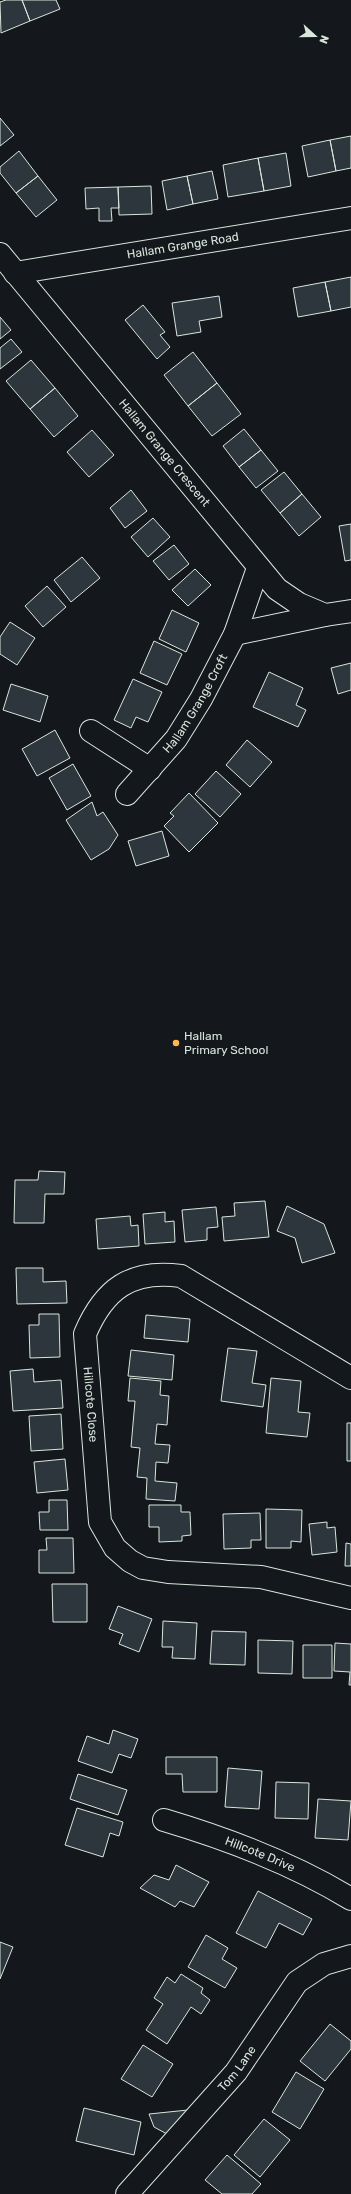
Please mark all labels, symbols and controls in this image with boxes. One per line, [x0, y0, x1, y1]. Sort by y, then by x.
north arrow [295, 16, 335, 56]
text: N [316, 33, 331, 46]
street label: Hallam Grange Road [126, 229, 240, 262]
street label: Hallam Grange Crescent [116, 396, 213, 510]
street label: Hallam Grange Croft [160, 651, 230, 756]
place label: Hallam Primary School [184, 1029, 268, 1057]
marker: Hallam Primary School [171, 1038, 181, 1048]
street label: Hillcote Close [81, 1366, 101, 1443]
street label: Hillcote Drive [223, 1834, 297, 1875]
street label: Tom Lane [215, 2043, 259, 2094]

